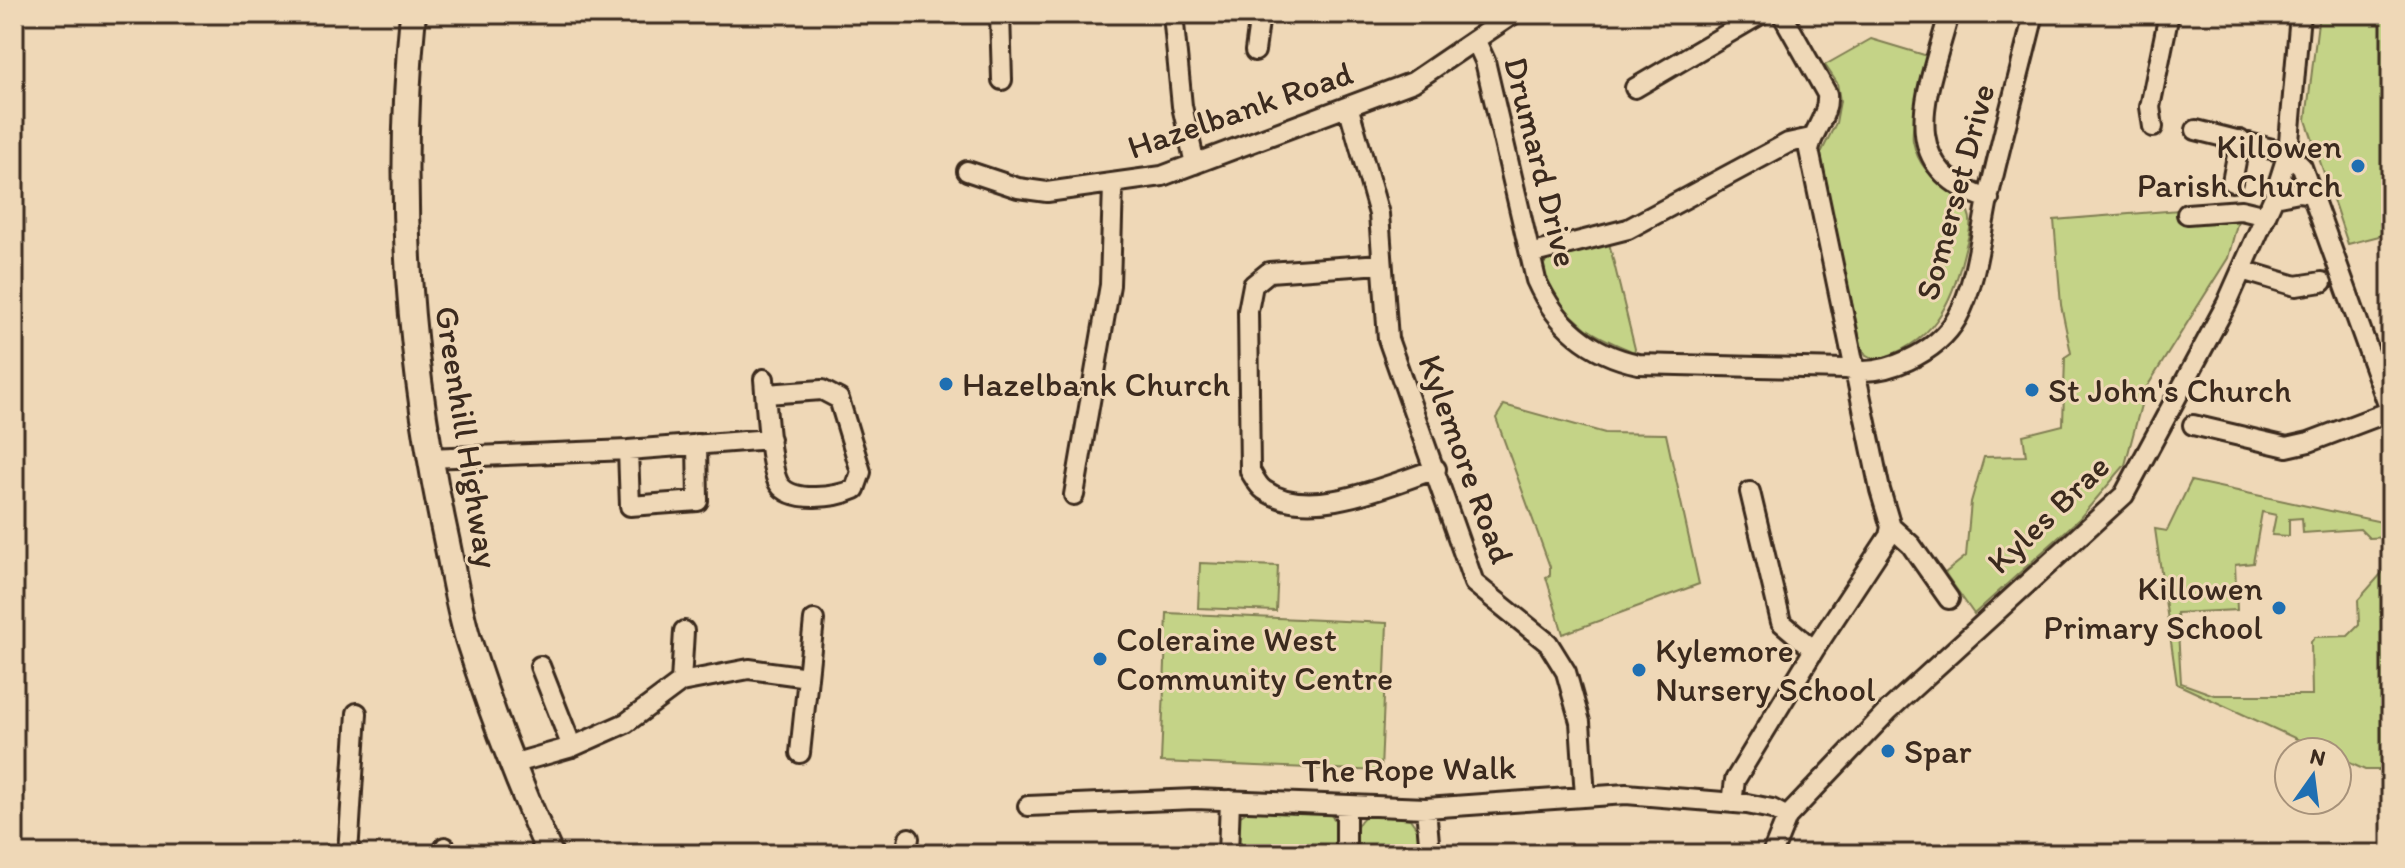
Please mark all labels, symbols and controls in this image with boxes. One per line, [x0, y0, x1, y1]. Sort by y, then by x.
street label: Hazelbank Road [1122, 52, 1358, 168]
street label: Drumard Drive [1495, 53, 1587, 271]
street label: Somerset Drive [1906, 79, 2004, 305]
place label: Killowen Parish Church [2137, 126, 2343, 206]
marker: Killowen Parish Church [2349, 157, 2367, 175]
street label: Greenhill Highway [426, 303, 508, 571]
street label: Kylemore Road [1409, 349, 1523, 569]
place label: Hazelbank Church [962, 364, 1230, 405]
place label: St John's Church [2048, 370, 2291, 411]
marker: Hazelbank Church [937, 375, 955, 393]
marker: St John's Church [2023, 381, 2041, 399]
street label: Kyles Brae [1978, 446, 2118, 582]
place label: Killowen Primary School [2043, 568, 2263, 648]
marker: Killowen Primary School [2270, 599, 2288, 617]
place label: Coleraine West Community Centre [1116, 619, 1393, 699]
place label: Kylemore Nursery School [1655, 630, 1876, 710]
marker: Coleraine West Community Centre [1091, 650, 1109, 668]
marker: Kylemore Nursery School [1630, 661, 1648, 679]
place label: Spar [1904, 731, 1972, 772]
north arrow [2273, 736, 2353, 816]
marker: Spar [1879, 742, 1897, 760]
text: N [2307, 742, 2328, 772]
street label: The Rope Walk [1301, 747, 1517, 791]

